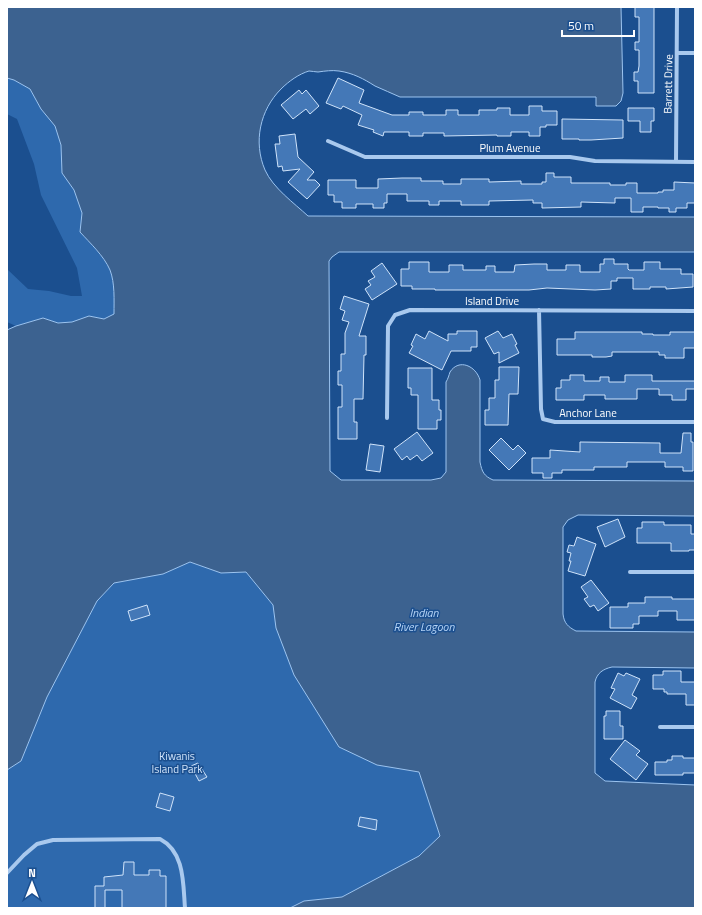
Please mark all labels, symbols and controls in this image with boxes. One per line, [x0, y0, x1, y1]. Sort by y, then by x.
scale bar [562, 12, 634, 38]
text: 50 m [568, 16, 594, 35]
street label: Barrett Drive [659, 54, 677, 114]
street label: Plum Avenue [480, 140, 541, 156]
street label: Island Drive [465, 293, 519, 309]
street label: Anchor Lane [559, 405, 617, 421]
water label: Indian River Lagoon [393, 603, 456, 636]
park label: Kiwanis Island Park [151, 748, 203, 777]
north arrow [12, 863, 52, 903]
text: N [28, 865, 36, 881]

